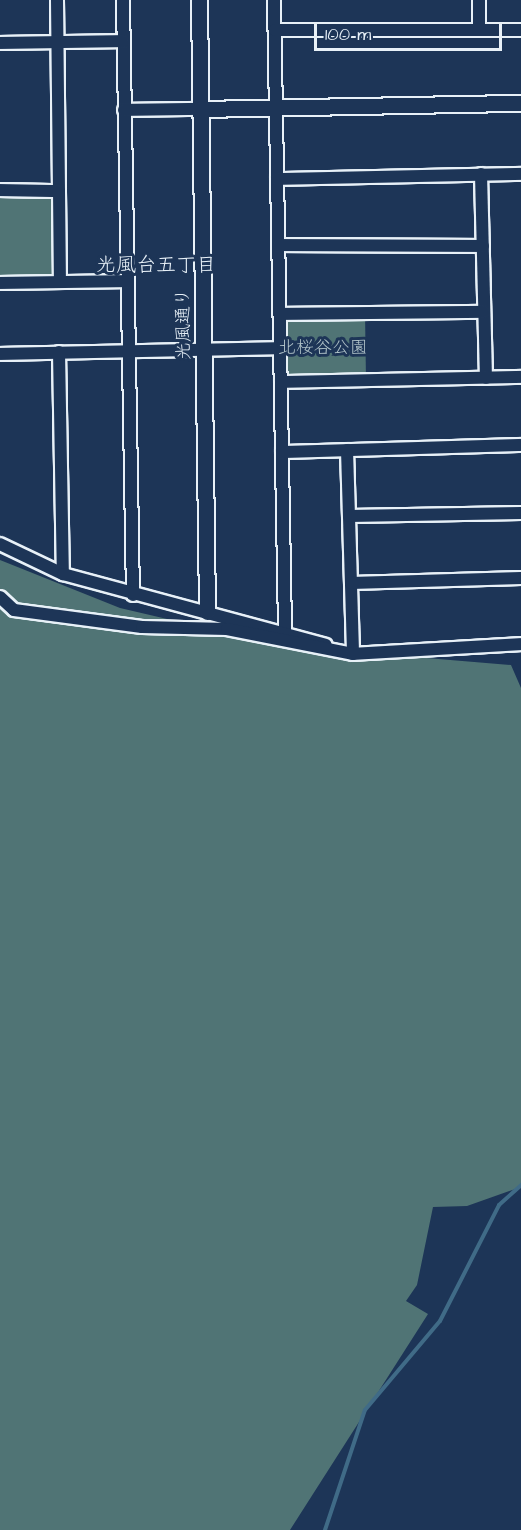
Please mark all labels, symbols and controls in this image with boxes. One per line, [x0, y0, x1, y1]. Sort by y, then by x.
scale bar [317, 12, 504, 50]
text: 100 m [325, 22, 371, 47]
district label: 光風台五丁目 [96, 253, 216, 277]
street label: 光風通り [173, 288, 195, 360]
park label: 北桜谷公園 [278, 337, 368, 359]

